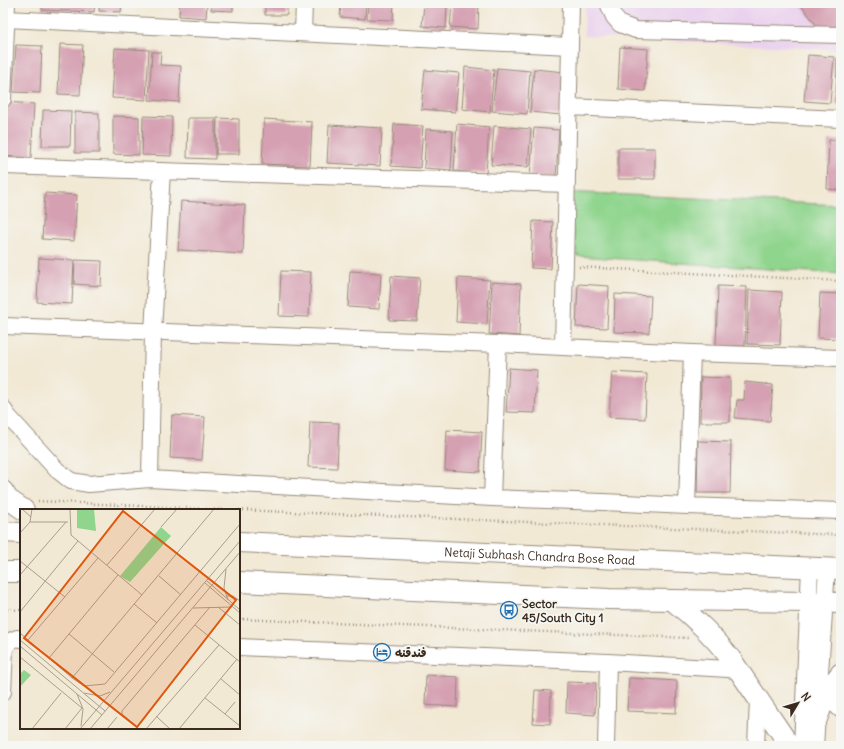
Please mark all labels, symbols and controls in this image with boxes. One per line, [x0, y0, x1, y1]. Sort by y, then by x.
inset map [20, 509, 240, 729]
street label: Netaji Subhash Chandra Bose Road [444, 544, 635, 567]
place label: Sector 45/South City 1 [522, 596, 604, 626]
bus stop icon: Sector 45/South City 1 [499, 600, 519, 620]
hotel icon: فندقنه [372, 642, 392, 662]
place label: فندقنه [395, 645, 426, 660]
north arrow [778, 683, 818, 723]
text: N [798, 690, 814, 704]

